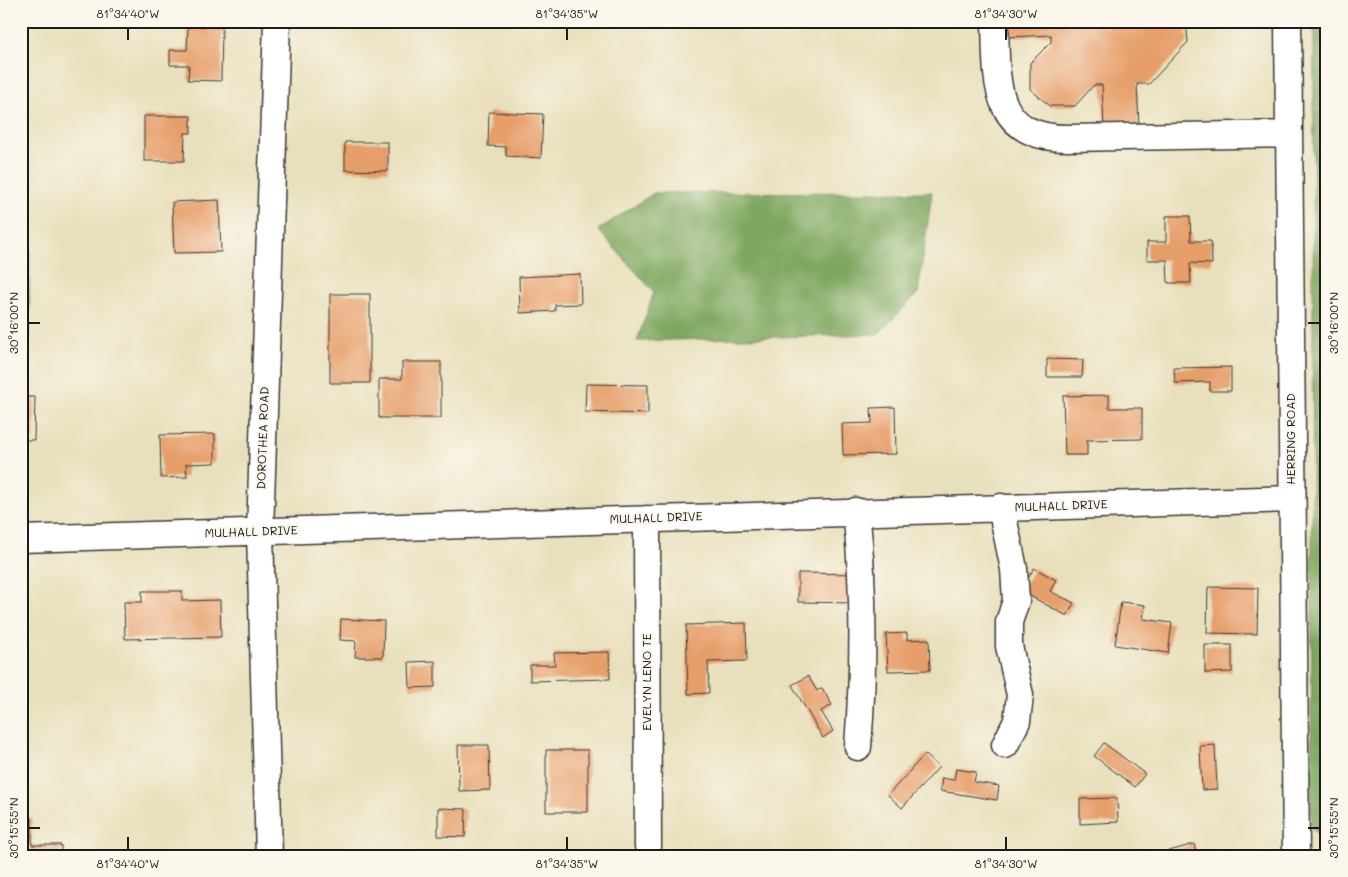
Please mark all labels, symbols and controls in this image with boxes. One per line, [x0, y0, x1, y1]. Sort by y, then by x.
text: 81°34'40"W [96, 5, 160, 21]
text: 81°34'35"W [536, 5, 598, 21]
text: 81°34'30"W [974, 5, 1038, 21]
text: 30°16'00"N [5, 292, 21, 354]
text: 30°16'00"N [1325, 292, 1341, 354]
street label: DOROTHEA ROAD [252, 386, 272, 490]
street label: HERRING ROAD [1282, 393, 1298, 485]
street label: MULHALL DRIVE [1014, 495, 1108, 515]
street label: MULHALL DRIVE [609, 507, 703, 527]
street label: MULHALL DRIVE [204, 521, 298, 541]
street label: EVELYN LENO TE [638, 633, 654, 731]
text: 30°15'55"N [5, 797, 21, 859]
text: 30°15'55"N [1325, 797, 1341, 859]
text: 81°34'40"W [96, 855, 160, 871]
text: 81°34'35"W [536, 855, 598, 871]
text: 81°34'30"W [974, 855, 1038, 871]

